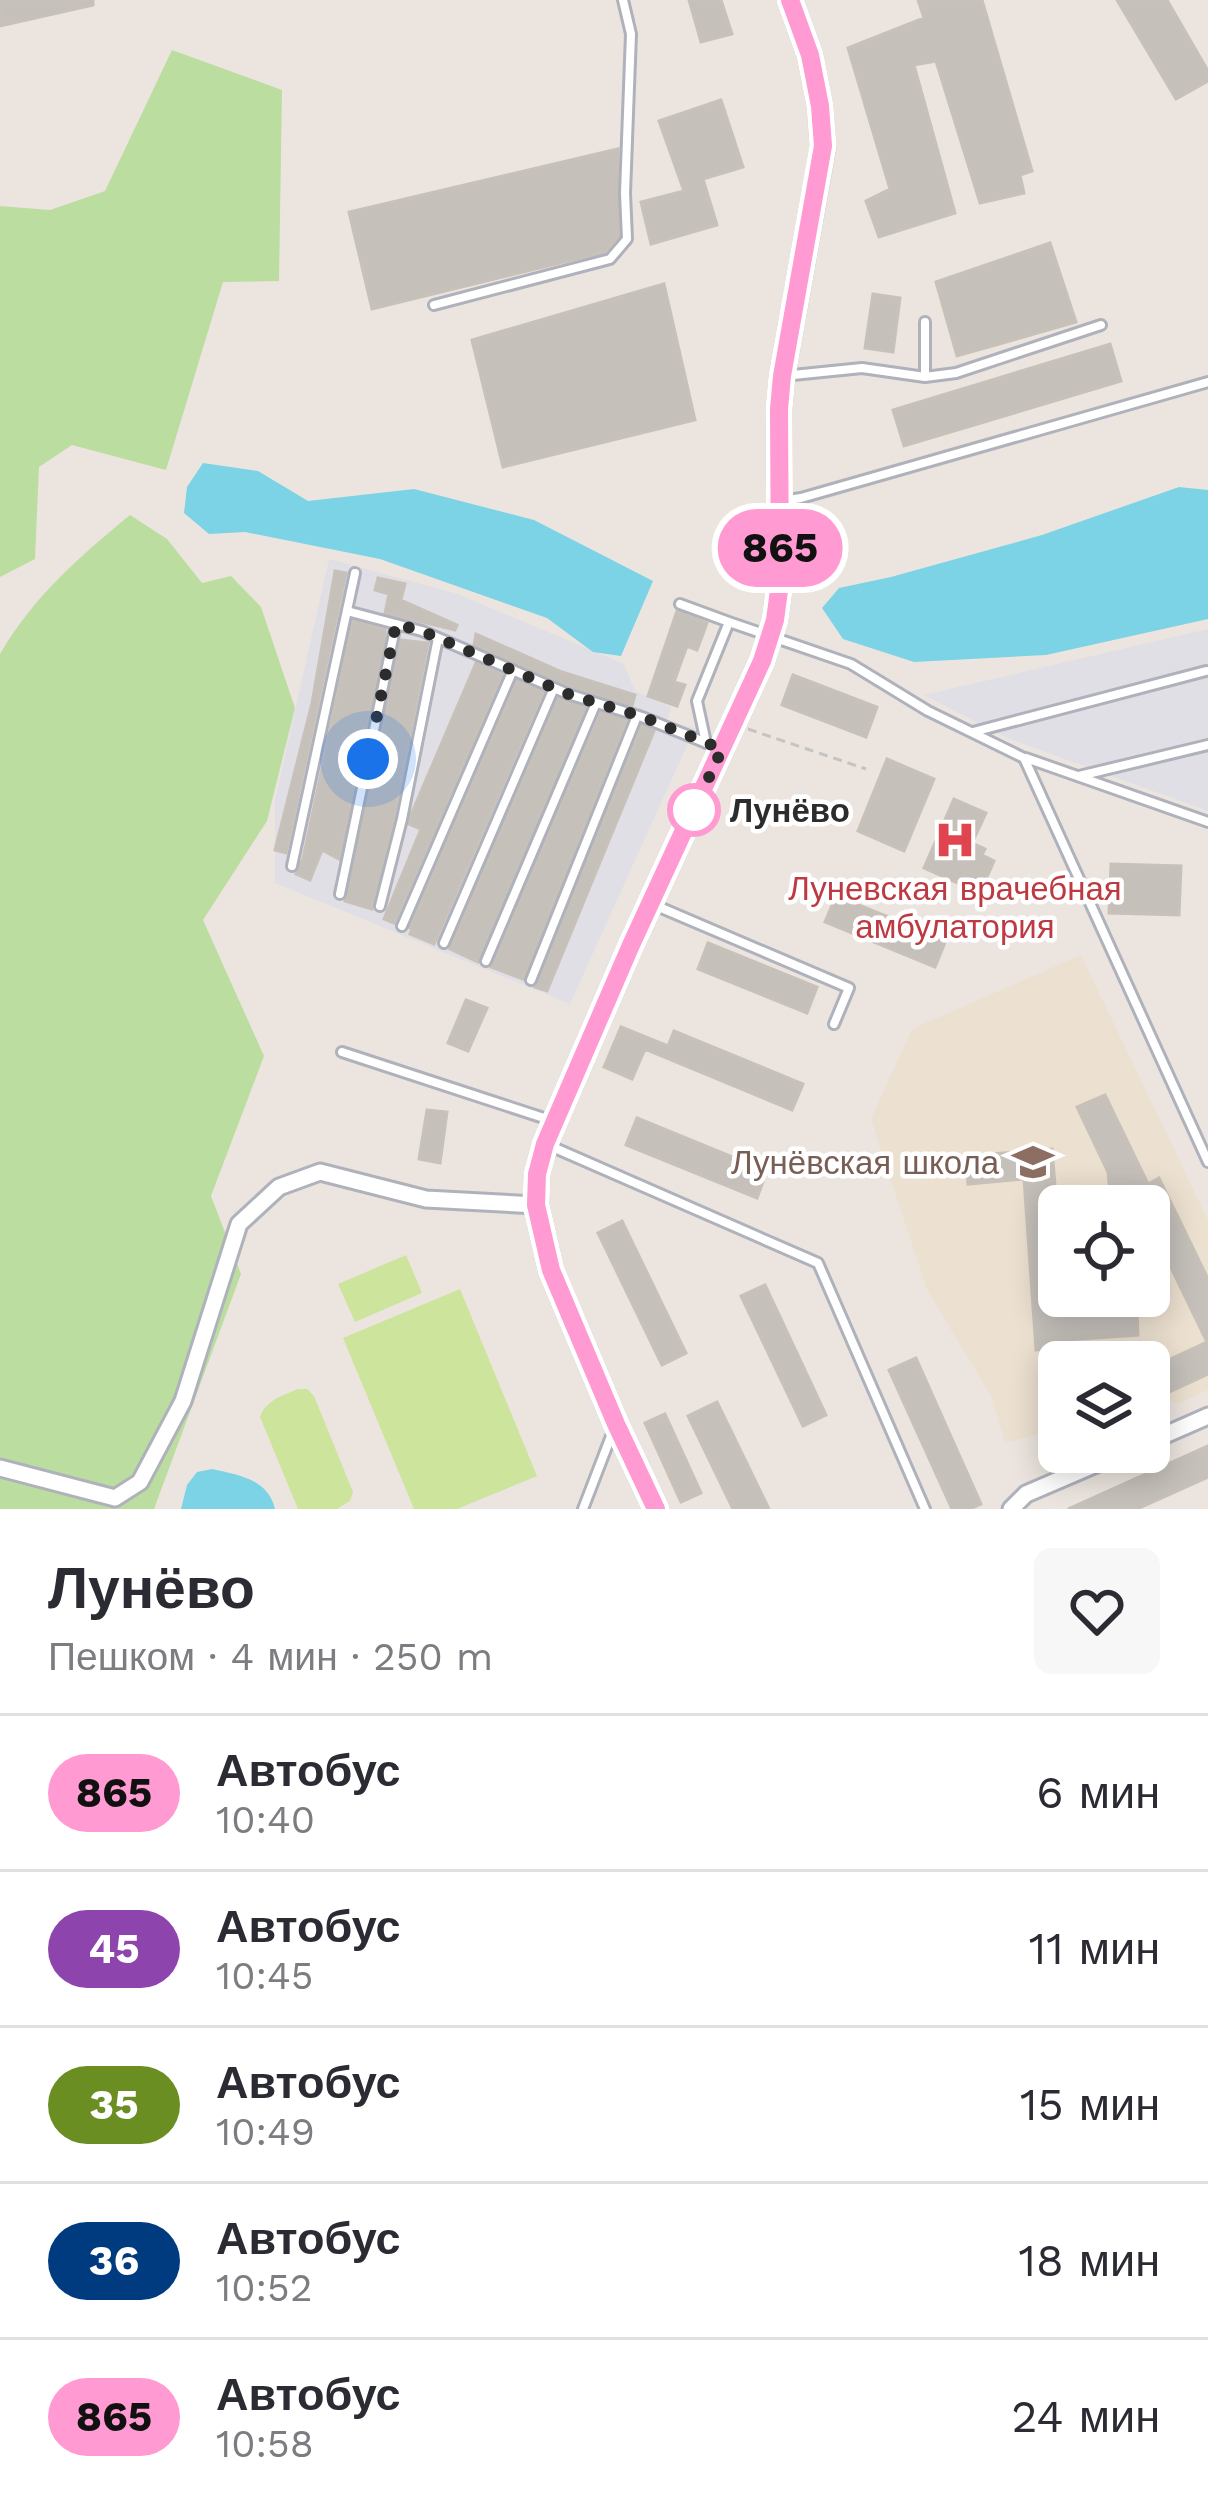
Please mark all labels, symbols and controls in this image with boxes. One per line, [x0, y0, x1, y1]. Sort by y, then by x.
line badge: 865 [711, 509, 849, 587]
text: 865 [742, 523, 818, 572]
your location [338, 729, 398, 789]
marker: Лунёво [669, 785, 719, 835]
place label: Лунёво [730, 791, 850, 830]
hospital icon: Луневская врачебная амбулатория [932, 817, 978, 863]
place label: Луневская врачебная амбулатория [788, 869, 1122, 946]
school or university icon: Лунёвская школа [1010, 1139, 1056, 1185]
place label: Лунёвская школа [731, 1143, 1000, 1182]
map controls [1038, 1185, 1170, 1473]
button: locate [1038, 1185, 1170, 1317]
button: layers [1038, 1341, 1170, 1473]
button: heart [1034, 1548, 1160, 1674]
text: Лунёво [48, 1555, 255, 1622]
text: Пешком · 4 мин · 250 m [48, 1634, 493, 1679]
text: Автобус [216, 1744, 401, 1797]
text: 6 мин [1036, 1766, 1160, 1819]
text: 865 [76, 1768, 152, 1817]
text: 10:40 [216, 1797, 315, 1842]
text: Автобус [216, 1900, 401, 1953]
text: 11 мин [1029, 1922, 1160, 1975]
text: 45 [88, 1924, 140, 1973]
text: 10:45 [216, 1953, 314, 1998]
text: Автобус [216, 2056, 401, 2109]
text: 15 мин [1020, 2078, 1160, 2131]
text: 35 [89, 2080, 139, 2129]
text: 10:49 [216, 2109, 315, 2154]
text: Автобус [216, 2212, 401, 2265]
text: 18 мин [1018, 2234, 1160, 2287]
text: 36 [89, 2236, 139, 2285]
text: 10:52 [216, 2265, 312, 2310]
text: Автобус [216, 2368, 401, 2421]
text: 24 мин [1011, 2390, 1160, 2443]
text: 865 [76, 2392, 152, 2441]
text: 10:58 [216, 2421, 314, 2466]

